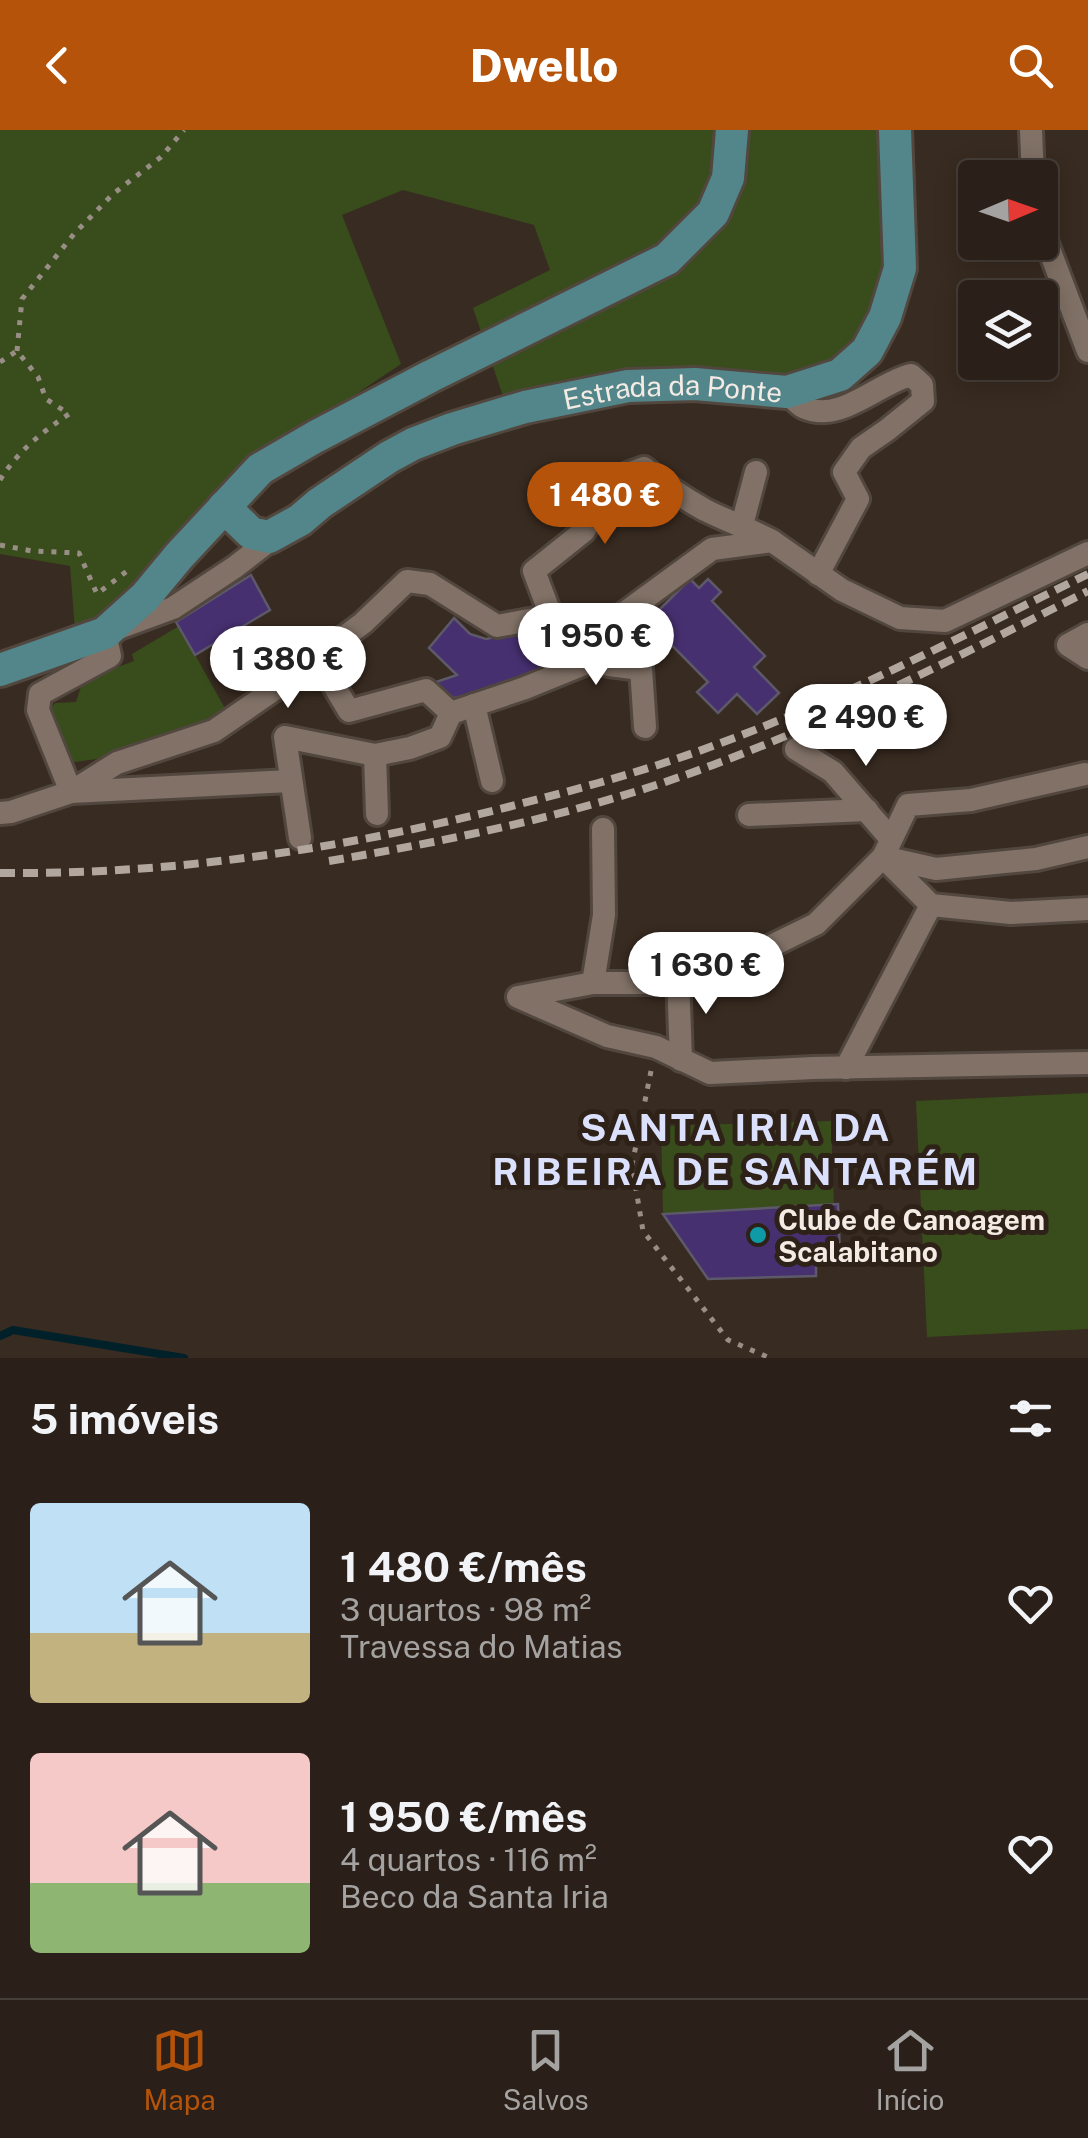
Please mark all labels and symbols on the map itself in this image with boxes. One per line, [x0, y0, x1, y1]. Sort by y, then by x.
north arrow [958, 160, 1058, 260]
street label: Estrada da Ponte [560, 367, 784, 415]
pin: 1 480 € [513, 462, 697, 547]
pin: 1 950 € [504, 603, 688, 688]
pin: 1 380 € [196, 626, 380, 711]
pin: 2 490 € [774, 684, 958, 769]
pin: 1 630 € [614, 932, 798, 1017]
district label: SANTA IRIA DA RIBEIRA DE SANTARÉM [492, 1105, 980, 1194]
place label: Clube de Canoagem Scalabitano [778, 1203, 1045, 1268]
marker: Clube de Canoagem Scalabitano [747, 1224, 769, 1246]

